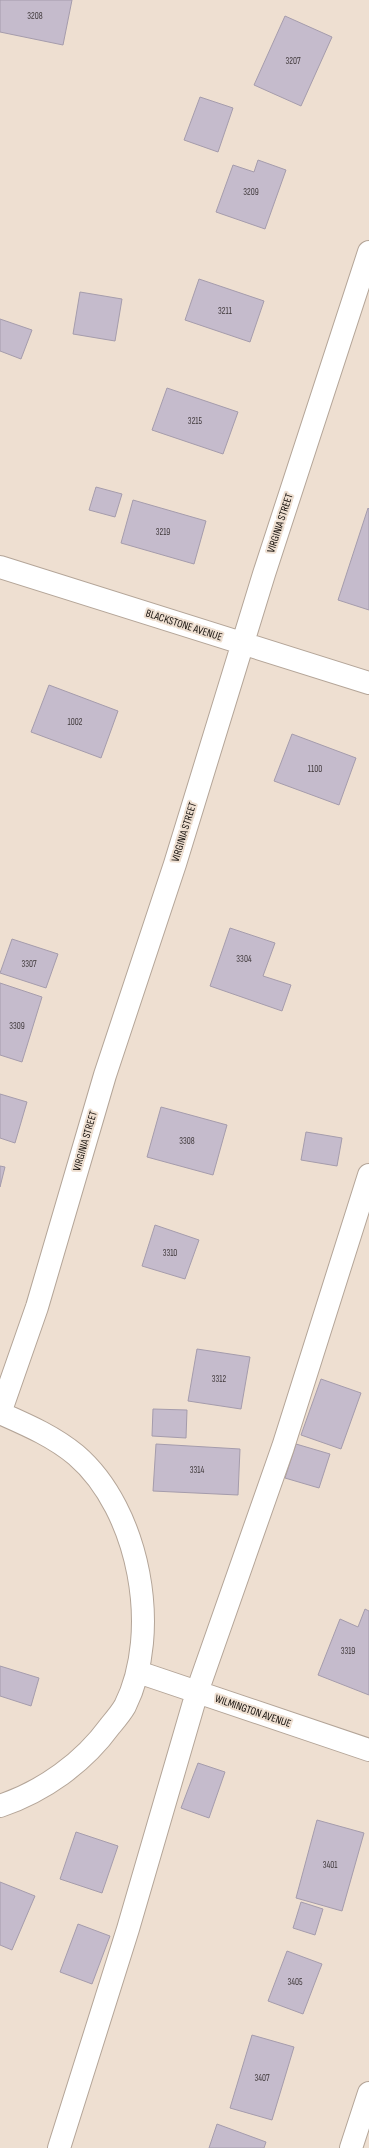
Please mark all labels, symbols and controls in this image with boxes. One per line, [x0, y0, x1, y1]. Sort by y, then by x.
house number: 3208 [27, 11, 43, 22]
house number: 3207 [285, 56, 301, 67]
house number: 3209 [243, 187, 259, 198]
house number: 3211 [218, 306, 233, 317]
house number: 3215 [188, 416, 203, 427]
street label: VIRGINIA STREET [264, 491, 296, 554]
house number: 3219 [156, 527, 170, 538]
street label: BLACKSTONE AVENUE [144, 607, 224, 643]
house number: 1002 [68, 717, 83, 728]
house number: 1100 [308, 764, 322, 775]
street label: VIRGINIA STREET [169, 800, 199, 864]
house number: 3304 [236, 954, 252, 965]
house number: 3307 [21, 959, 37, 970]
house number: 3309 [9, 1021, 25, 1032]
street label: VIRGINIA STREET [70, 1109, 100, 1173]
house number: 3308 [179, 1136, 195, 1147]
house number: 3310 [163, 1248, 177, 1259]
house number: 3312 [212, 1374, 227, 1385]
house number: 3314 [190, 1465, 204, 1476]
house number: 3319 [341, 1646, 355, 1657]
street label: WILMINGTON AVENUE [213, 1692, 293, 1730]
house number: 3401 [323, 1860, 338, 1871]
house number: 3405 [287, 1977, 303, 1988]
house number: 3407 [254, 2073, 270, 2084]

